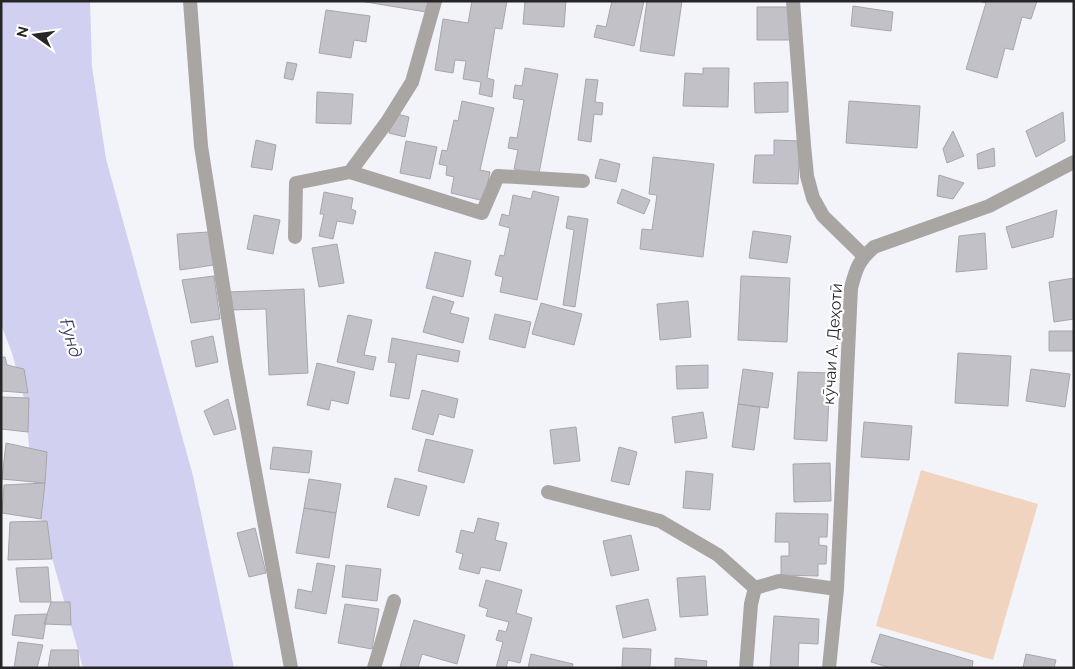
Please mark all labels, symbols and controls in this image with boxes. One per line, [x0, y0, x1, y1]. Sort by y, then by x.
north arrow [10, 10, 60, 60]
text: N [13, 25, 31, 39]
street label: кӯчаи А. Деҳотӣ [819, 283, 846, 405]
water label: Ғунд [56, 316, 87, 360]

